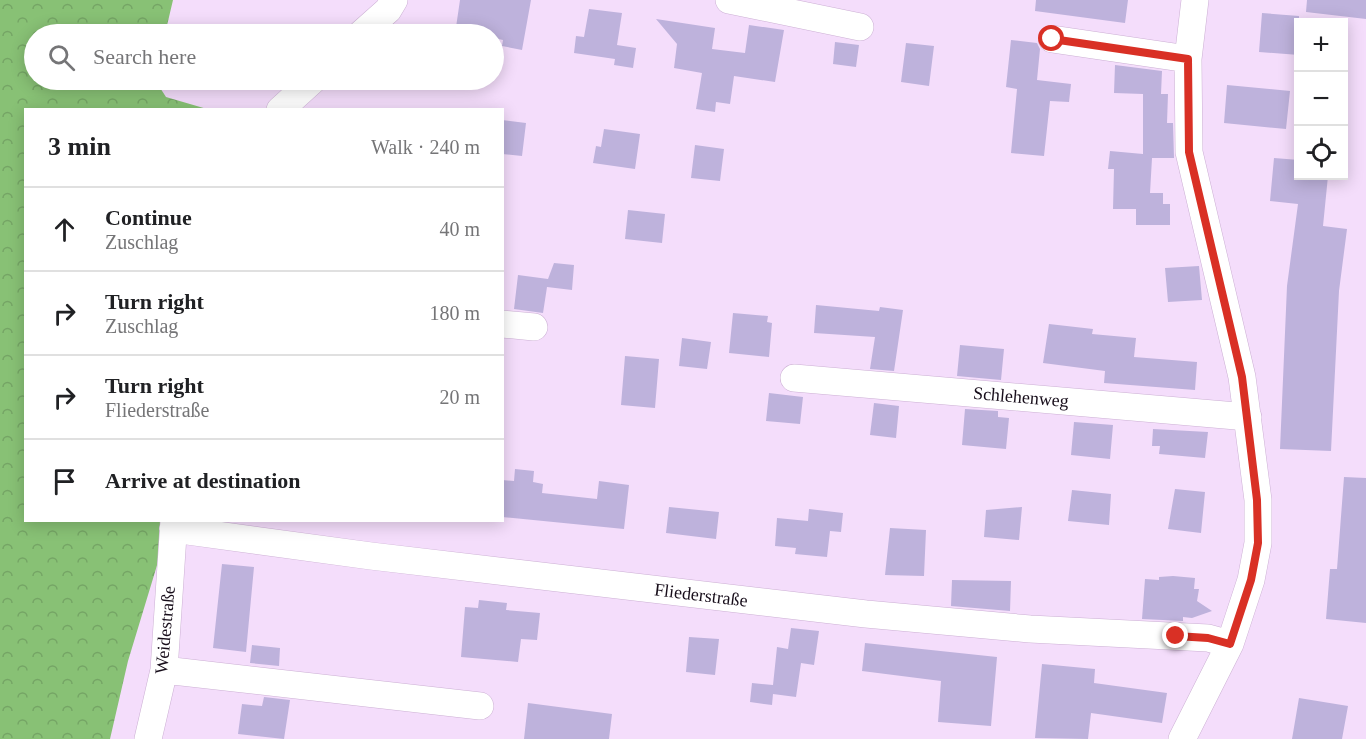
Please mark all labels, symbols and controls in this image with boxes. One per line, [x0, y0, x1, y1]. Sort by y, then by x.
map controls [1294, 18, 1348, 180]
button: + [1294, 18, 1348, 72]
search box [24, 24, 504, 90]
route start [1038, 25, 1064, 51]
icon: search [45, 41, 78, 74]
text: Search here [93, 44, 196, 69]
button: − [1294, 72, 1348, 126]
button: locate [1294, 126, 1348, 180]
text: 3 min [48, 132, 111, 161]
text: Walk · 240 m [371, 136, 480, 158]
text: Continue [105, 205, 192, 230]
icon: ahead [48, 213, 81, 246]
text: 40 m [439, 218, 480, 240]
text: Zuschlag [105, 231, 178, 253]
text: Turn right [105, 289, 204, 314]
icon: right [48, 297, 81, 330]
text: 180 m [429, 302, 480, 324]
text: Zuschlag [105, 315, 178, 337]
text: Turn right [105, 373, 204, 398]
icon: right [48, 381, 81, 414]
street label: Schlehenweg [972, 383, 1070, 411]
text: 20 m [439, 386, 480, 408]
text: Fliederstraße [105, 399, 209, 421]
icon: arrive [48, 465, 81, 498]
text: Arrive at destination [105, 468, 301, 493]
street label: Fliederstraße [653, 579, 749, 611]
street label: Weidestraße [151, 585, 179, 675]
route end [1162, 622, 1188, 648]

